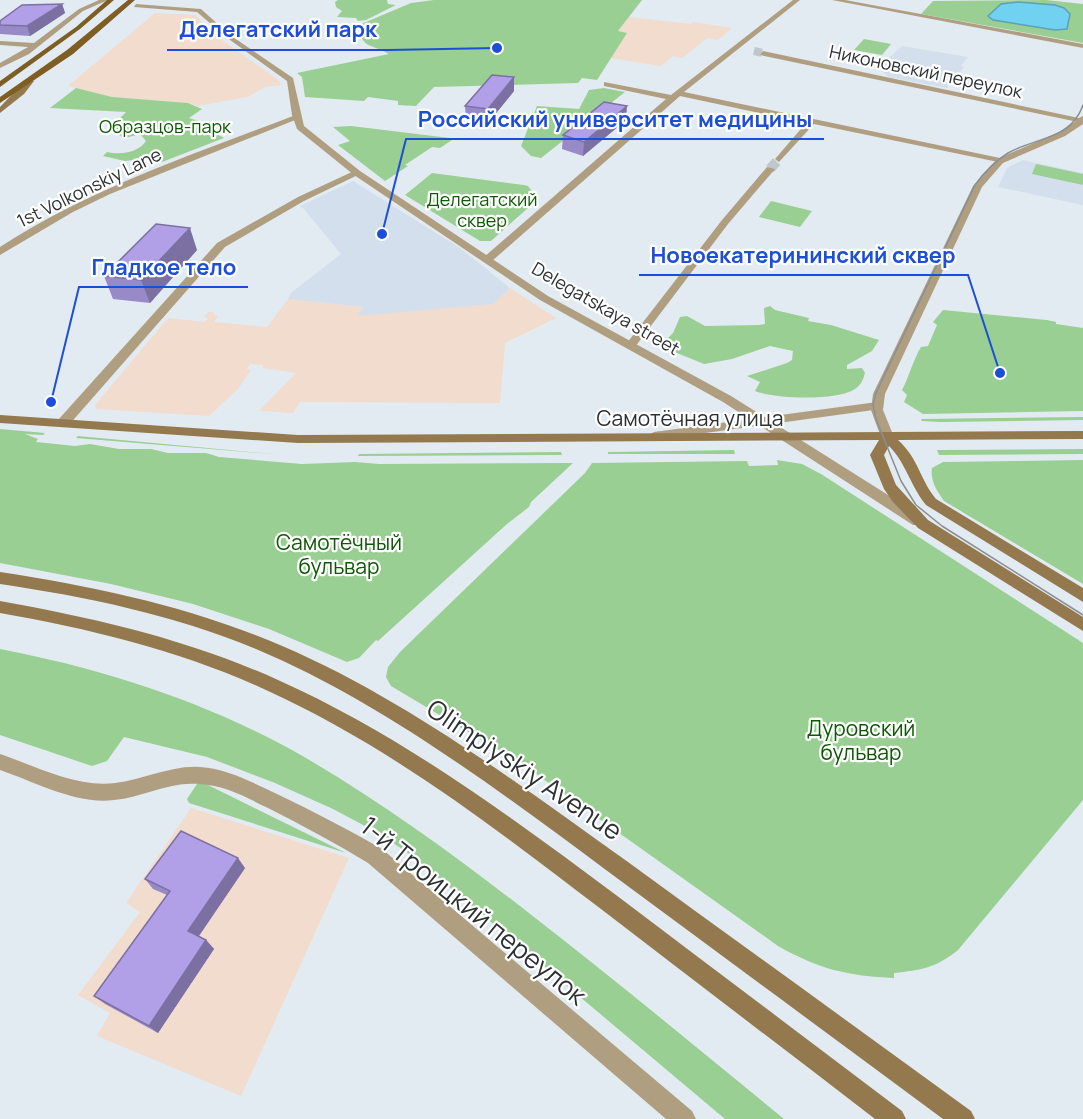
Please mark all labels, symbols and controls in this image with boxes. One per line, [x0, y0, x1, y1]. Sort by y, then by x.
callout: Делегатский парк [167, 10, 389, 50]
text: Делегатский парк [179, 14, 378, 44]
street label: Никоновский переулок [827, 39, 1026, 103]
callout: Российский университет медицины [406, 99, 824, 139]
text: Российский университет медицины [418, 104, 812, 134]
park label: Образцов-парк [99, 114, 232, 138]
street label: 1st Volkonskiy Lane [13, 142, 165, 232]
park label: Делегатский сквер [427, 187, 538, 232]
callout: Новоекатерининский сквер [639, 235, 968, 275]
text: Новоекатерининский сквер [651, 240, 955, 270]
callout: Гладкое тело [79, 247, 248, 287]
text: Гладкое тело [92, 252, 236, 282]
street label: Delegatskaya street [528, 256, 684, 360]
street label: Самотёчная улица [597, 404, 783, 432]
park label: Самотёчный бульвар [276, 528, 402, 580]
street label: Olimpiyskiy Avenue [420, 690, 630, 848]
park label: Дуровский бульвар [807, 714, 915, 766]
street label: 1-й Троицкий переулок [353, 807, 595, 1013]

